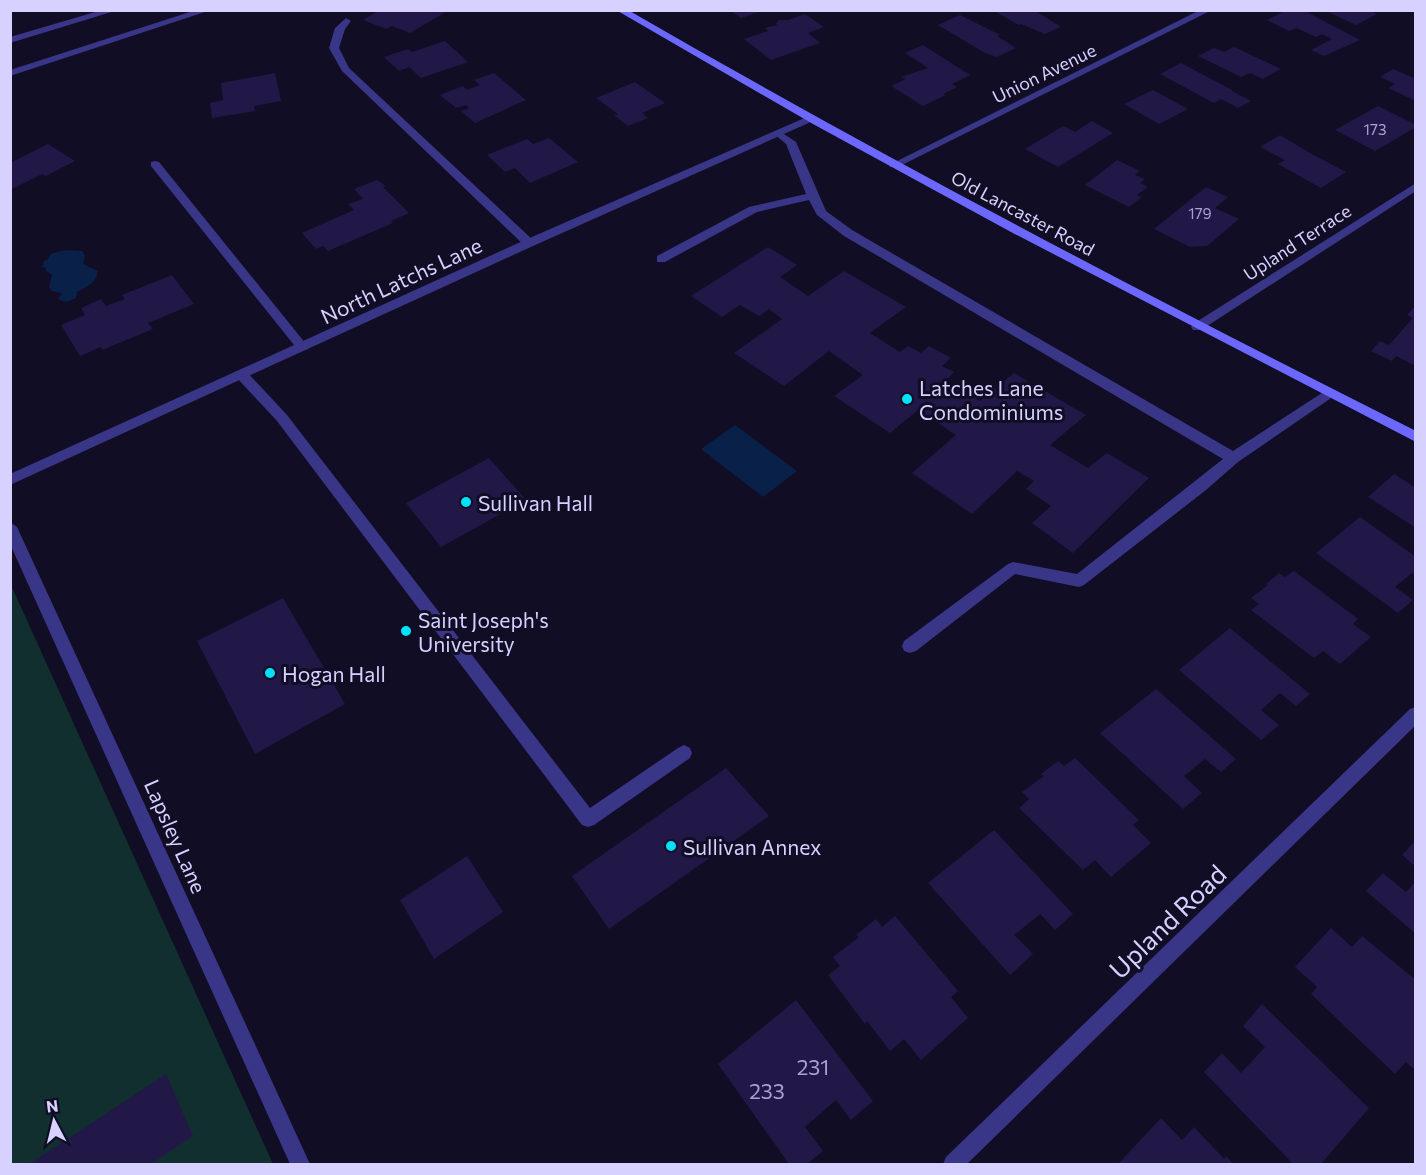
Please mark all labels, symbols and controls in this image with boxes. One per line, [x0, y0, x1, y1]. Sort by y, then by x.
street label: Union Avenue [989, 38, 1099, 108]
house number: 173 [1364, 120, 1386, 138]
street label: Old Lancaster Road [948, 166, 1098, 260]
street label: Upland Terrace [1239, 199, 1355, 285]
house number: 179 [1188, 204, 1212, 222]
street label: North Latchs Lane [316, 232, 486, 328]
place label: Latches Lane Condominiums [919, 375, 1063, 424]
marker: Latches Lane Condominiums [900, 392, 914, 406]
place label: Sullivan Hall [478, 490, 593, 515]
marker: Sullivan Hall [459, 495, 473, 509]
place label: Saint Joseph's University [418, 607, 549, 656]
marker: Saint Joseph's University [399, 624, 413, 638]
place label: Hogan Hall [282, 661, 386, 686]
marker: Hogan Hall [263, 666, 277, 680]
street label: Lapsley Lane [140, 775, 212, 897]
place label: Sullivan Annex [683, 834, 822, 859]
marker: Sullivan Annex [664, 839, 678, 853]
street label: Upland Road [1102, 858, 1232, 984]
house number: 231 [797, 1054, 829, 1079]
house number: 233 [749, 1078, 785, 1103]
north arrow [24, 1091, 84, 1151]
text: N [45, 1095, 59, 1116]

